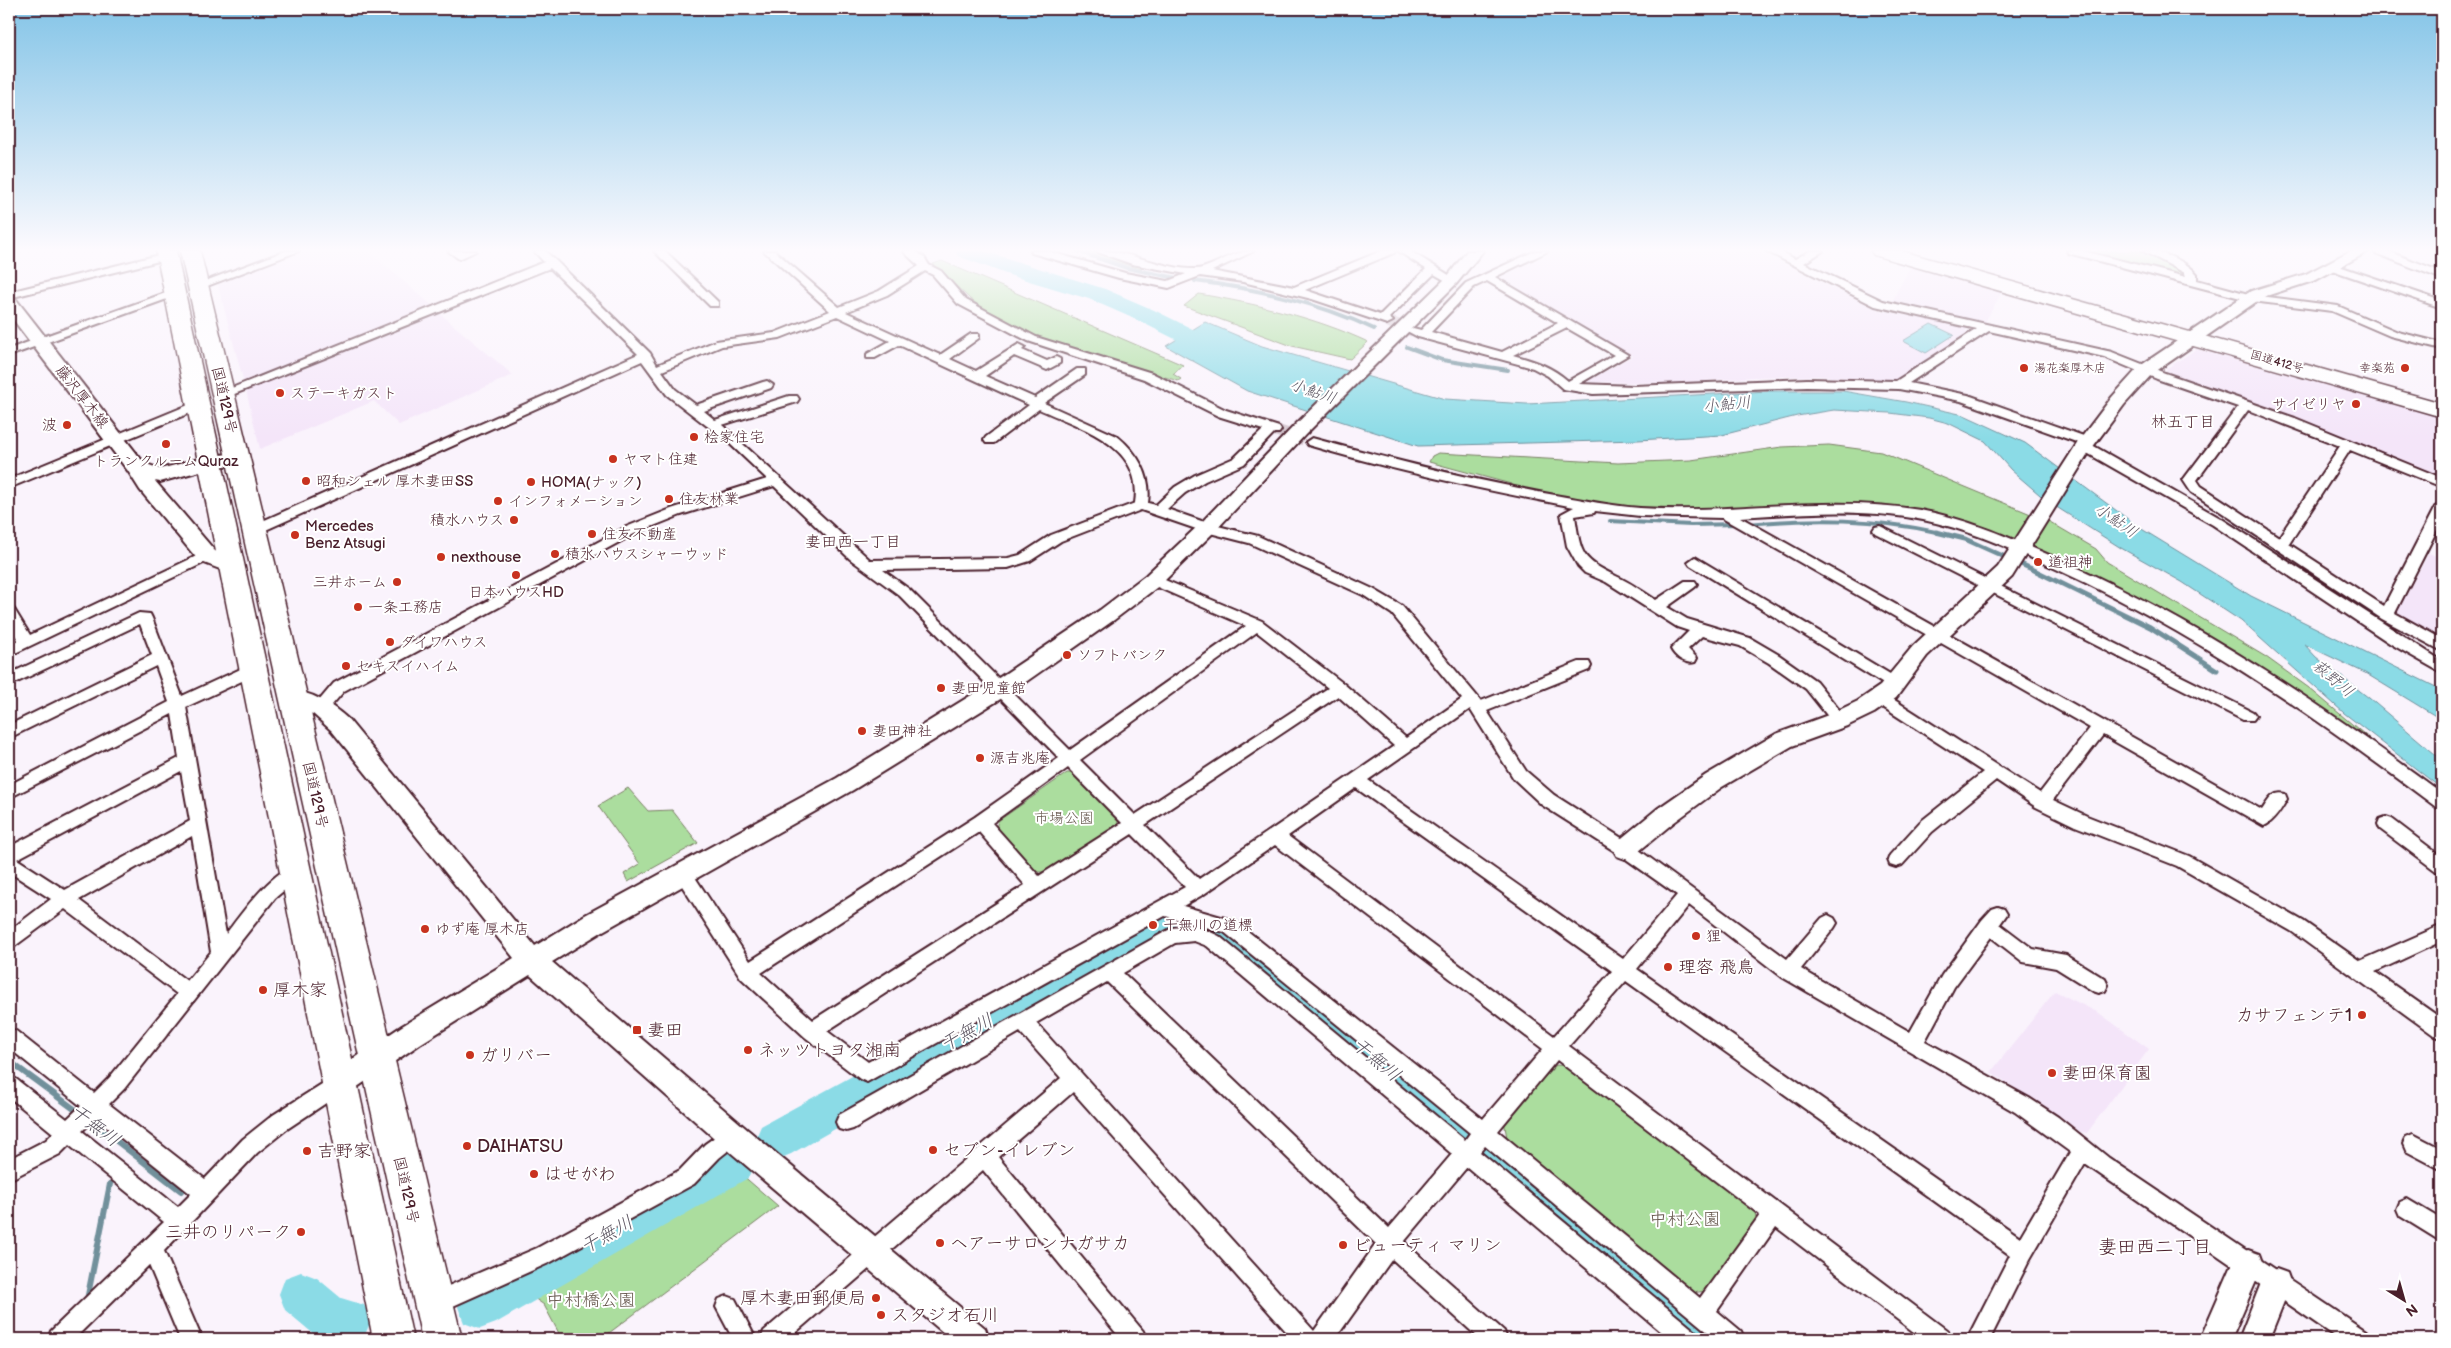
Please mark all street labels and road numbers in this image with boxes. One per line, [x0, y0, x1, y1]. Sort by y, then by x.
street label: 国道412号 [2248, 347, 2306, 377]
street label: 藤沢厚木線 [51, 362, 113, 432]
street label: 国道129号 [207, 365, 241, 435]
street label: 国道129号 [298, 760, 332, 830]
street label: 国道129号 [389, 1155, 423, 1225]

